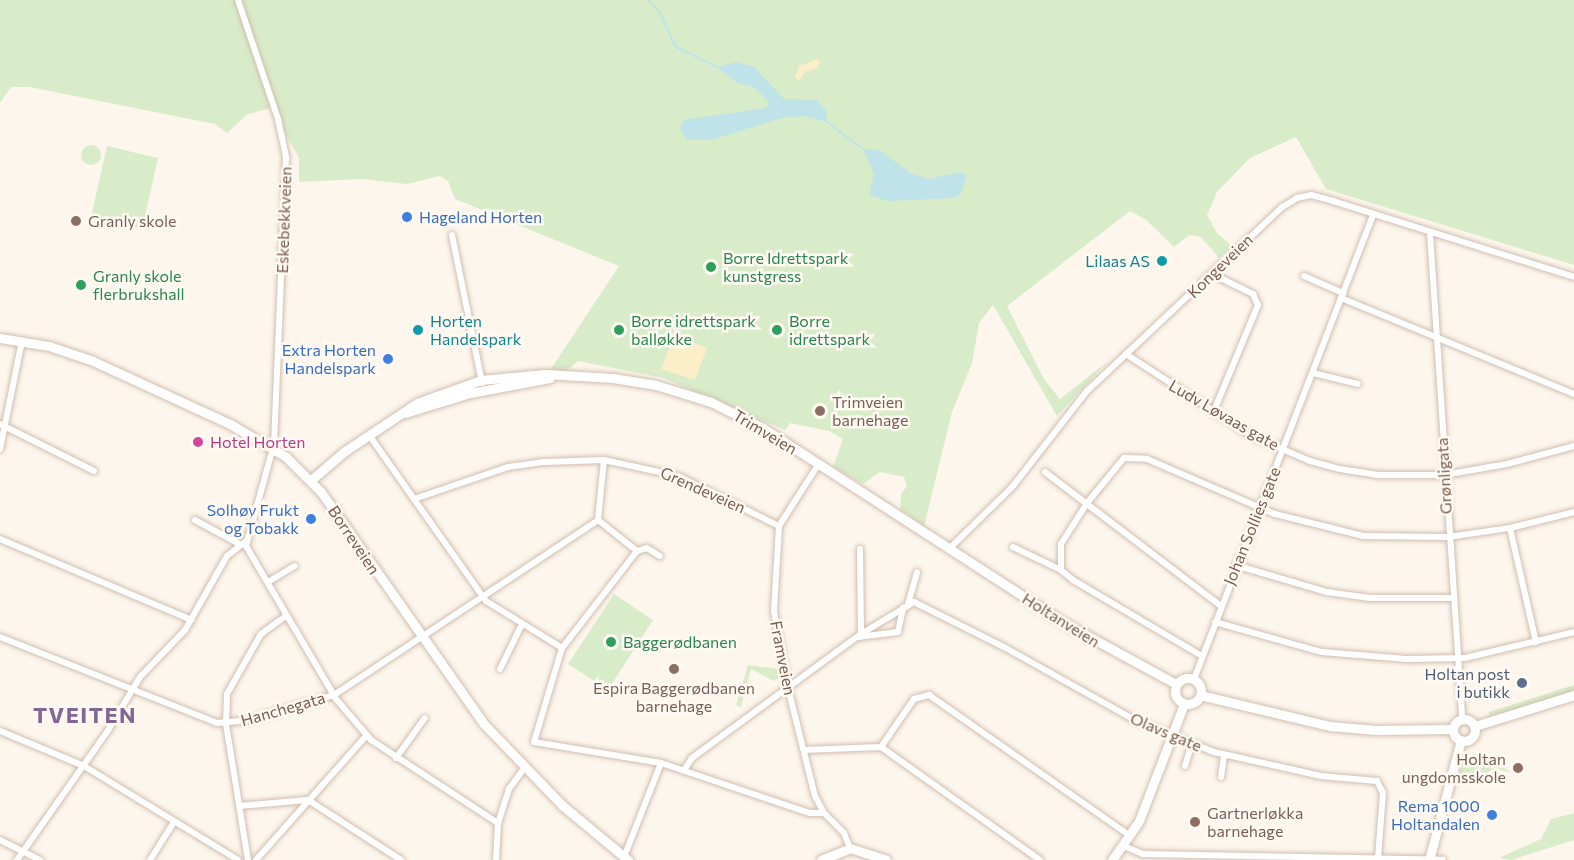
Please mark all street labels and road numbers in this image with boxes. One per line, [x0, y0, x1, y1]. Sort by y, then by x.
street label: Eskebekkveien [273, 166, 295, 274]
street label: Kongeveien [1183, 230, 1257, 302]
street label: Ludv Løvaas gate [1166, 376, 1282, 454]
street label: Trimveien [730, 405, 800, 459]
street label: Grønligata [1432, 437, 1456, 515]
street label: Grendeveien [658, 463, 748, 517]
street label: Johan Sollies gate [1220, 464, 1284, 588]
street label: Borreveien [324, 502, 384, 578]
street label: Holtanveien [1019, 589, 1103, 651]
street label: Framveien [766, 619, 800, 697]
street label: Hanchegata [239, 688, 327, 730]
street label: Olavs gate [1127, 708, 1205, 756]

